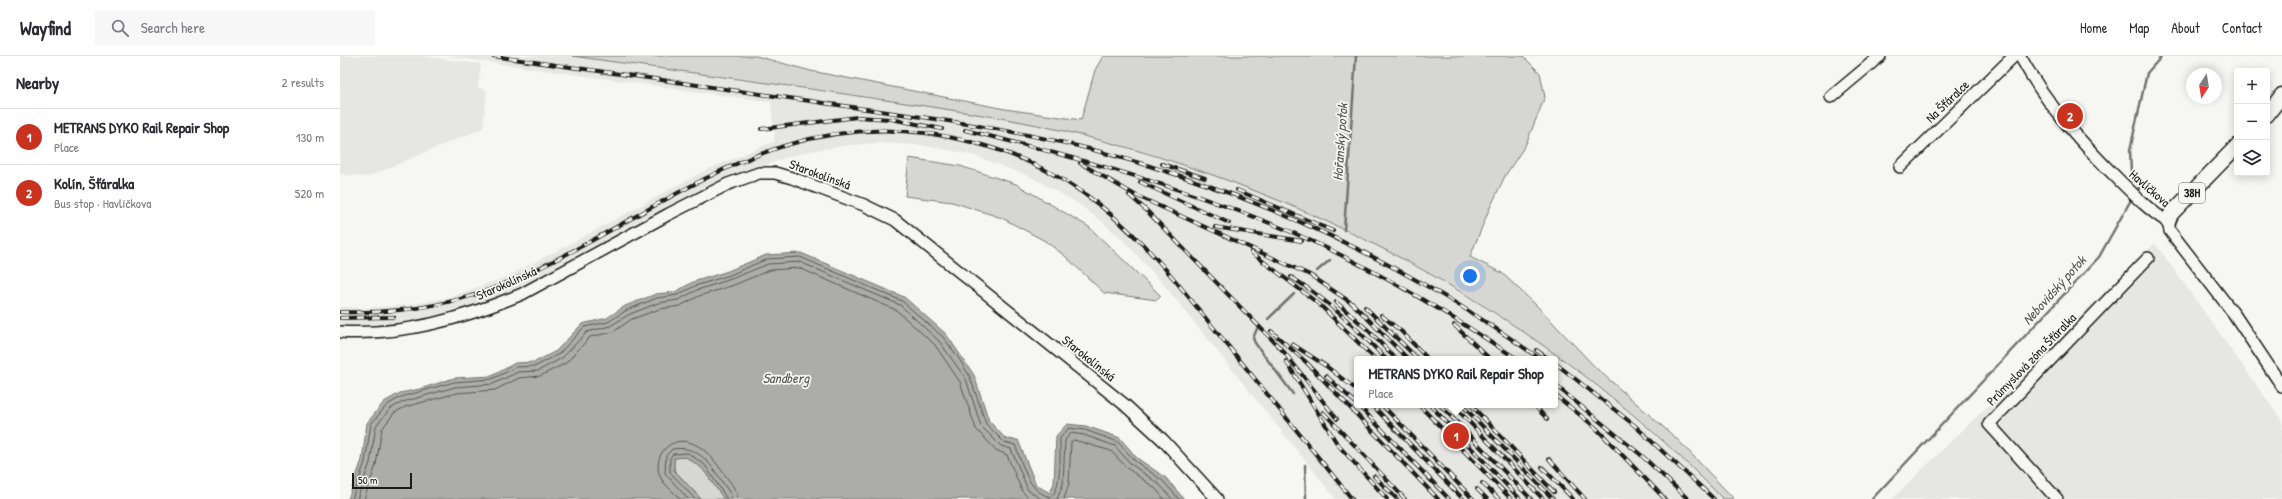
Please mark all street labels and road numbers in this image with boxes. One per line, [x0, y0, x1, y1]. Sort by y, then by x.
street label: Na Šťáralce [1921, 76, 1973, 126]
street label: Starokolínská [787, 155, 853, 193]
street label: Havlíčkova [2126, 165, 2174, 211]
road number: 38H [2179, 183, 2205, 203]
street label: Starokolínská [473, 262, 539, 304]
street label: Průmyslová zóna Šťáralka [1982, 309, 2080, 409]
street label: Starokolínská [1058, 331, 1120, 385]

